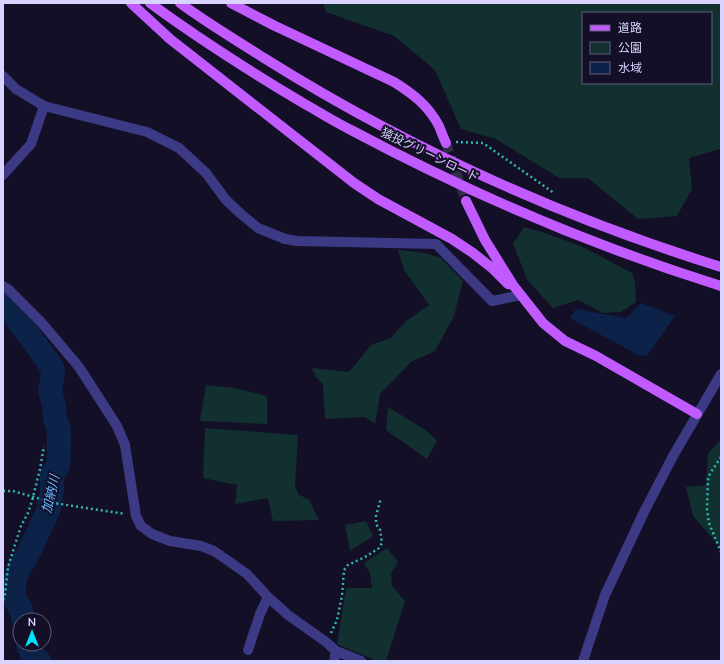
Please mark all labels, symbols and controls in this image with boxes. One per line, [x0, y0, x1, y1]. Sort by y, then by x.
legend [582, 12, 712, 84]
text: 道路 [618, 20, 642, 35]
text: 公園 [618, 40, 642, 55]
text: 水域 [618, 60, 642, 75]
street label: 猿投グリーンロード [379, 124, 482, 185]
water label: 加納川 [38, 471, 63, 515]
north arrow [12, 612, 52, 652]
text: N [28, 615, 36, 629]

